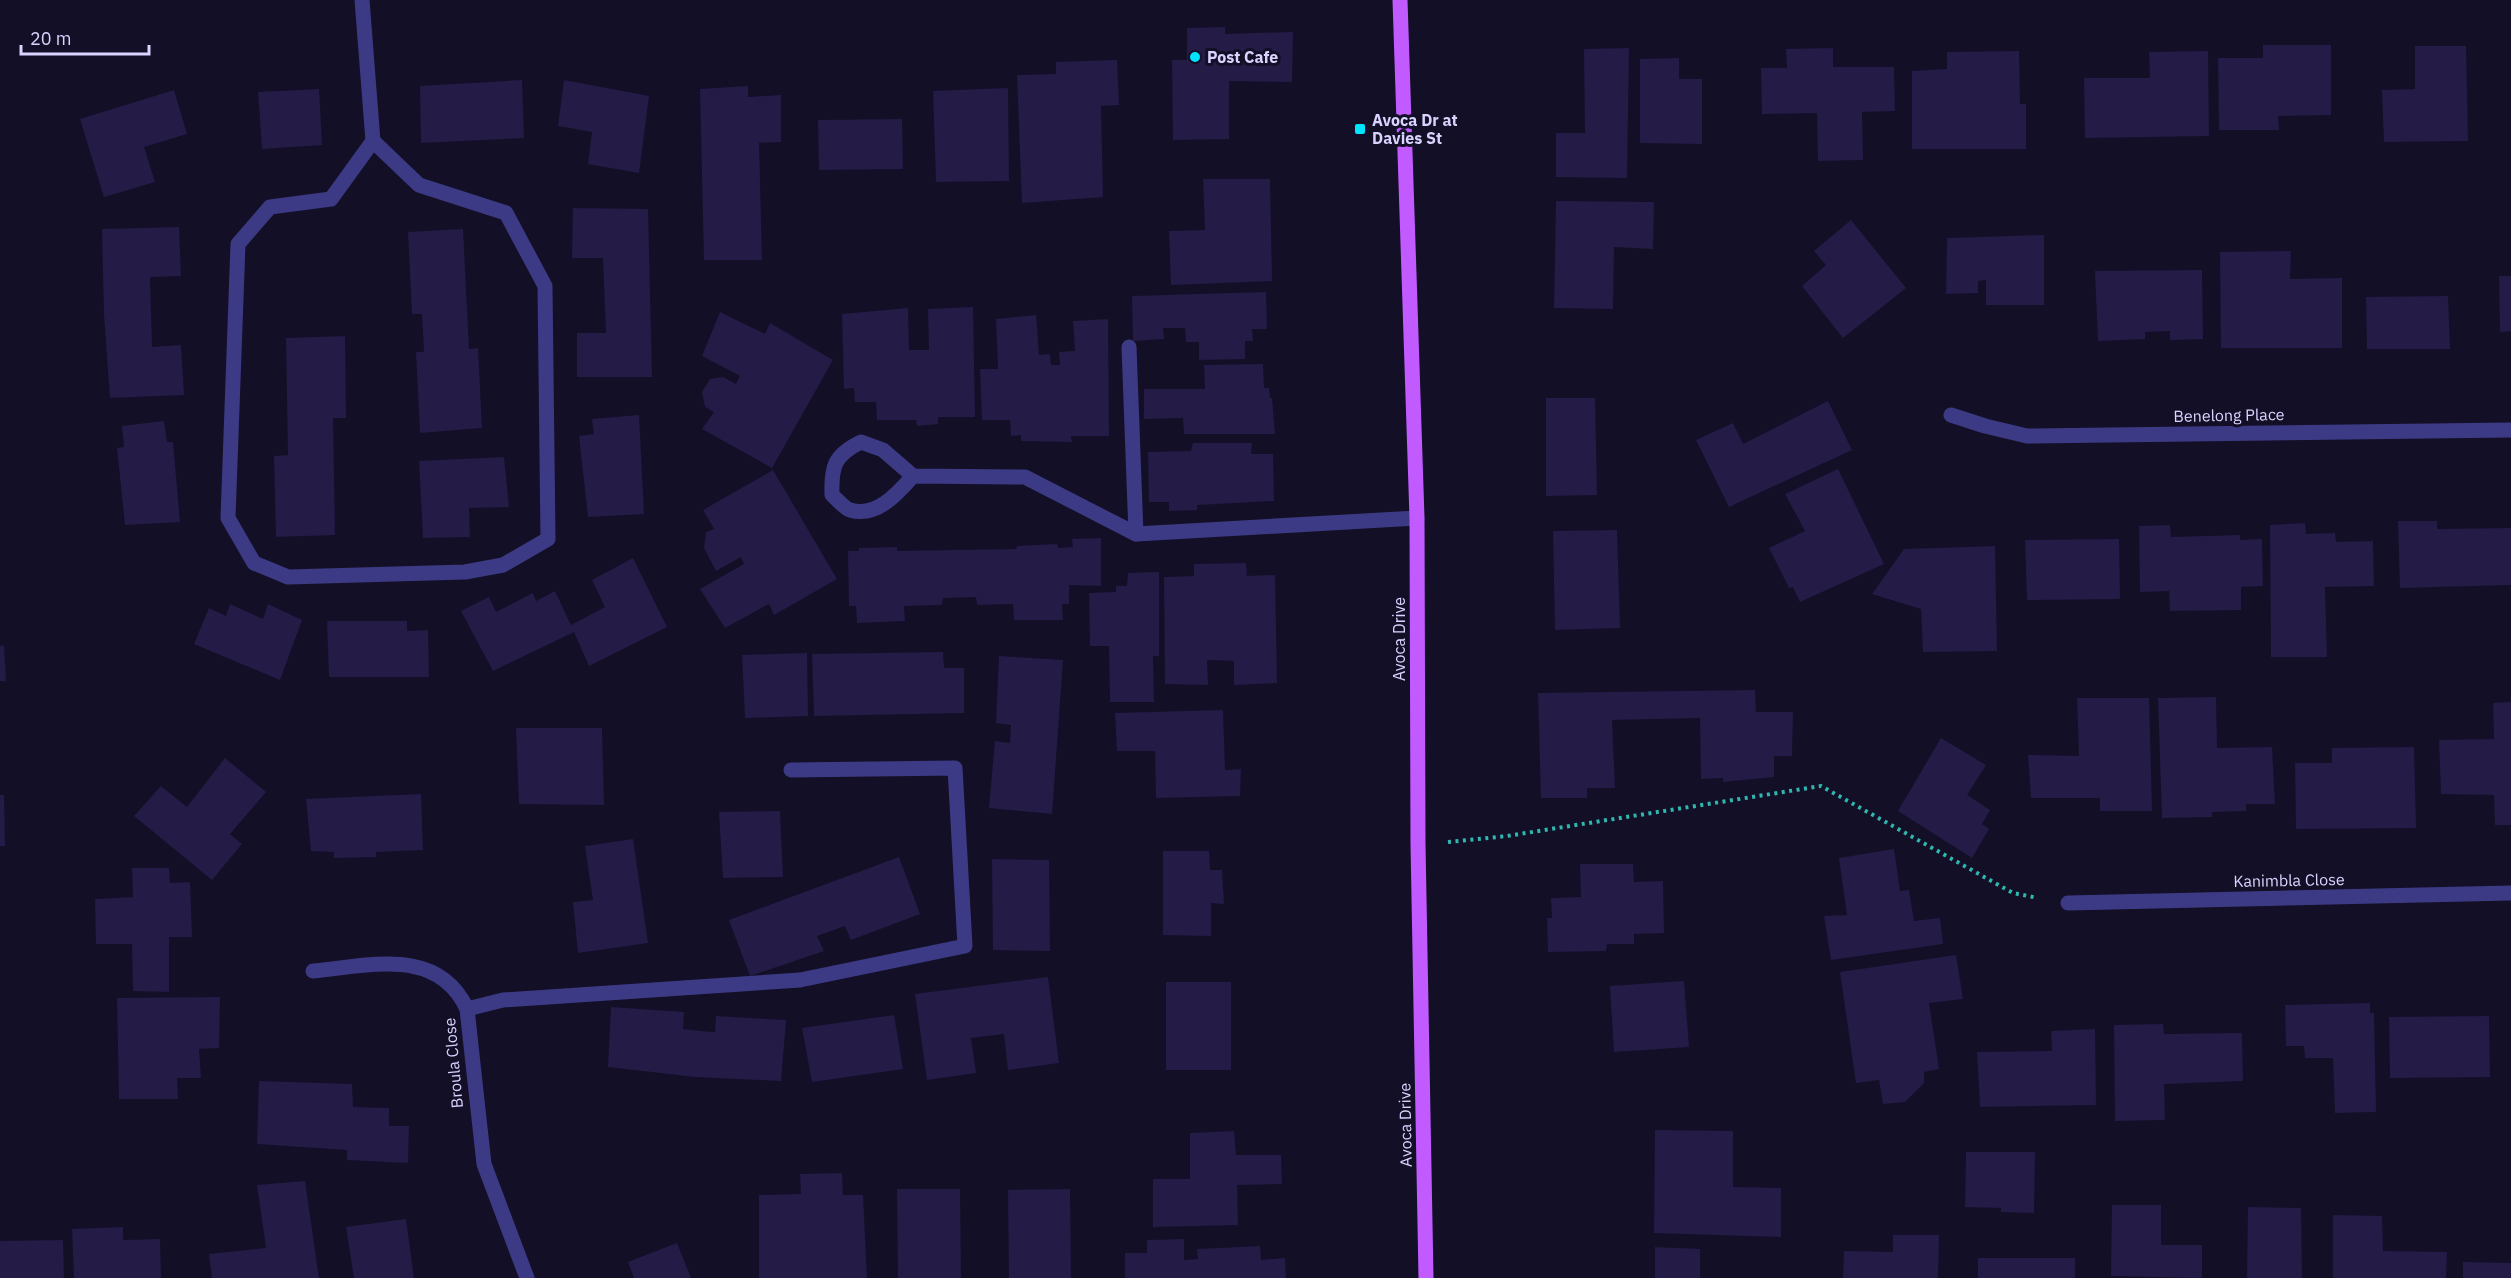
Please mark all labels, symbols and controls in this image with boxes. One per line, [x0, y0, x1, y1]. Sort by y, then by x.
scale bar [21, 18, 148, 56]
text: 20 m [30, 27, 72, 50]
place label: Post Cafe [1207, 47, 1278, 67]
marker: Post Cafe [1188, 50, 1202, 64]
place label: Avoca Dr at Davies St [1372, 110, 1458, 148]
marker: Avoca Dr at Davies St [1353, 122, 1367, 136]
street label: Benelong Place [2173, 404, 2285, 426]
street label: Avoca Drive [1389, 597, 1409, 681]
street label: Kanimbla Close [2233, 869, 2345, 891]
street label: Broula Close [439, 1017, 467, 1109]
street label: Avoca Drive [1394, 1083, 1416, 1167]

